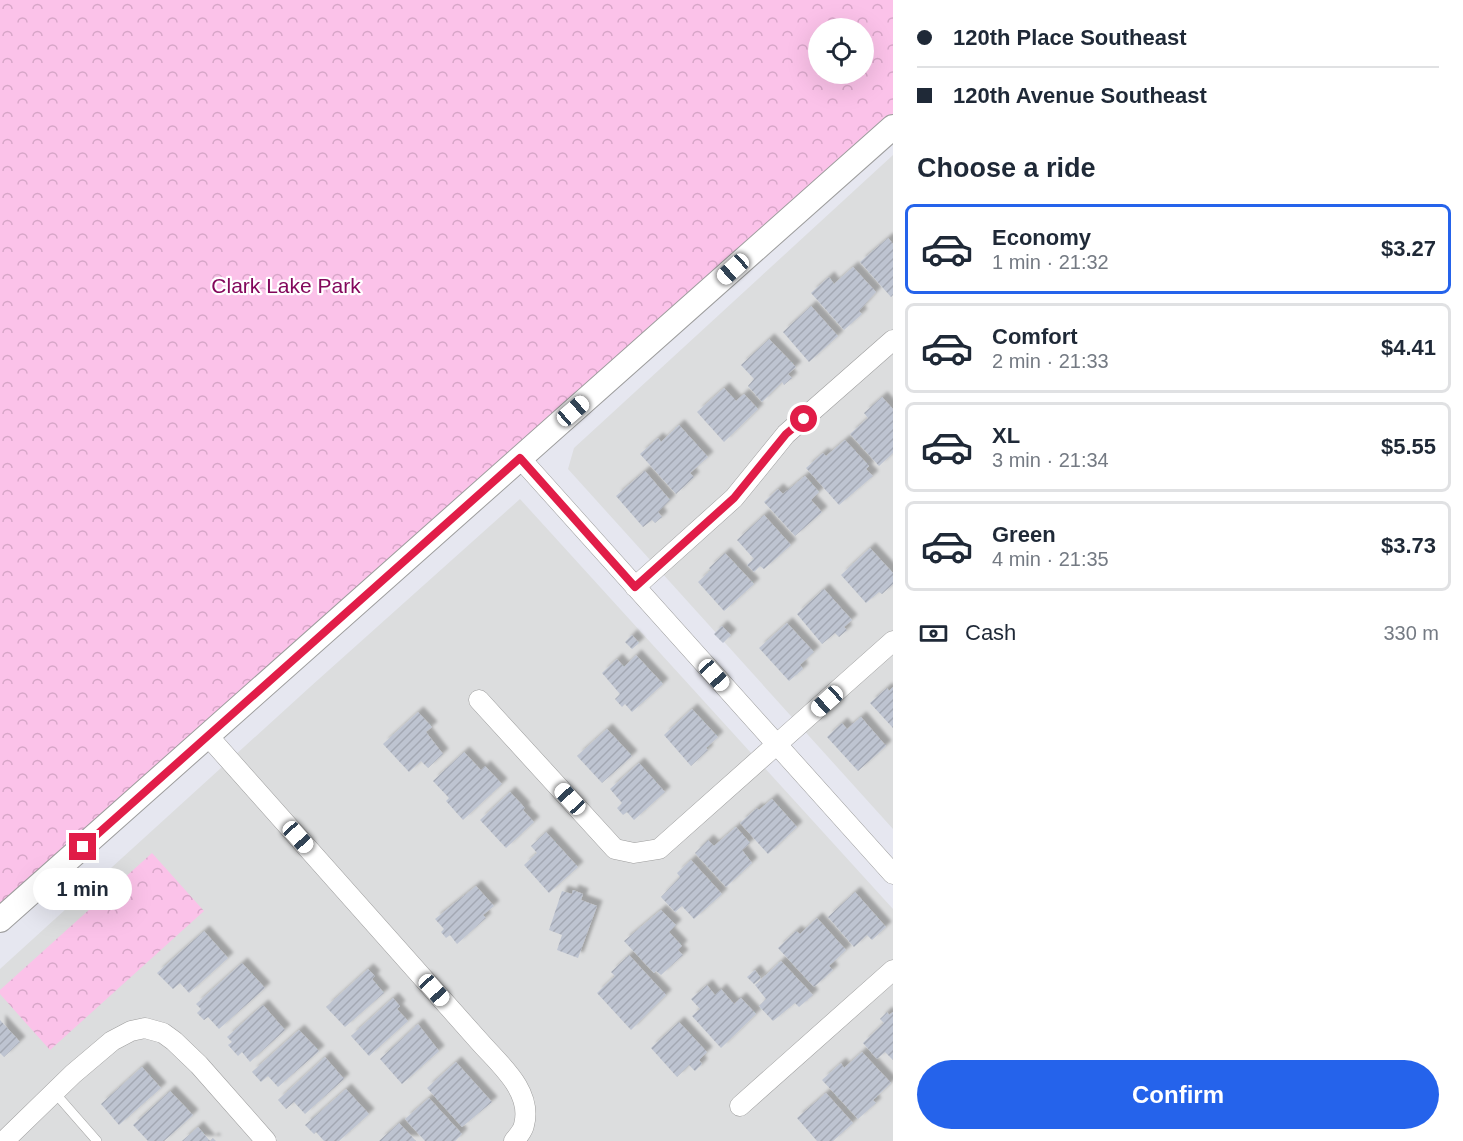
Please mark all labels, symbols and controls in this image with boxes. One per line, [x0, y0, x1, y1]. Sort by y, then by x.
map controls [808, 18, 874, 84]
button: locate [808, 18, 874, 84]
text: 120th Place Southeast [953, 25, 1187, 50]
text: 120th Avenue Southeast [953, 83, 1207, 108]
text: Choose a ride [917, 153, 1096, 183]
icon: car [920, 222, 974, 276]
text: Economy [992, 225, 1091, 250]
text: $3.27 [1381, 236, 1436, 261]
car [714, 250, 752, 288]
text: 1 min · 21:32 [992, 251, 1109, 273]
park label: Clark Lake Park [211, 274, 361, 297]
icon: car [920, 321, 974, 375]
text: Comfort [992, 324, 1078, 349]
text: $4.41 [1381, 335, 1436, 360]
text: 2 min · 21:33 [992, 350, 1109, 372]
car [554, 392, 592, 430]
route start [790, 405, 817, 432]
icon: car [920, 420, 974, 474]
text: XL [992, 423, 1020, 448]
text: $5.55 [1381, 434, 1436, 459]
text: 3 min · 21:34 [992, 449, 1109, 471]
icon: car [920, 519, 974, 573]
text: Green [992, 522, 1056, 547]
text: $3.73 [1381, 533, 1436, 558]
text: 4 min · 21:35 [992, 548, 1109, 570]
icon: cash [917, 617, 950, 650]
text: Cash [965, 620, 1016, 645]
text: 330 m [1383, 622, 1439, 644]
car [695, 656, 733, 694]
car [808, 682, 846, 720]
car [551, 780, 589, 818]
car [279, 818, 317, 856]
route end [69, 833, 96, 860]
callout: 1 min [34, 868, 132, 910]
text: 1 min [56, 878, 109, 900]
car [415, 971, 453, 1009]
button: Confirm [917, 1060, 1439, 1129]

